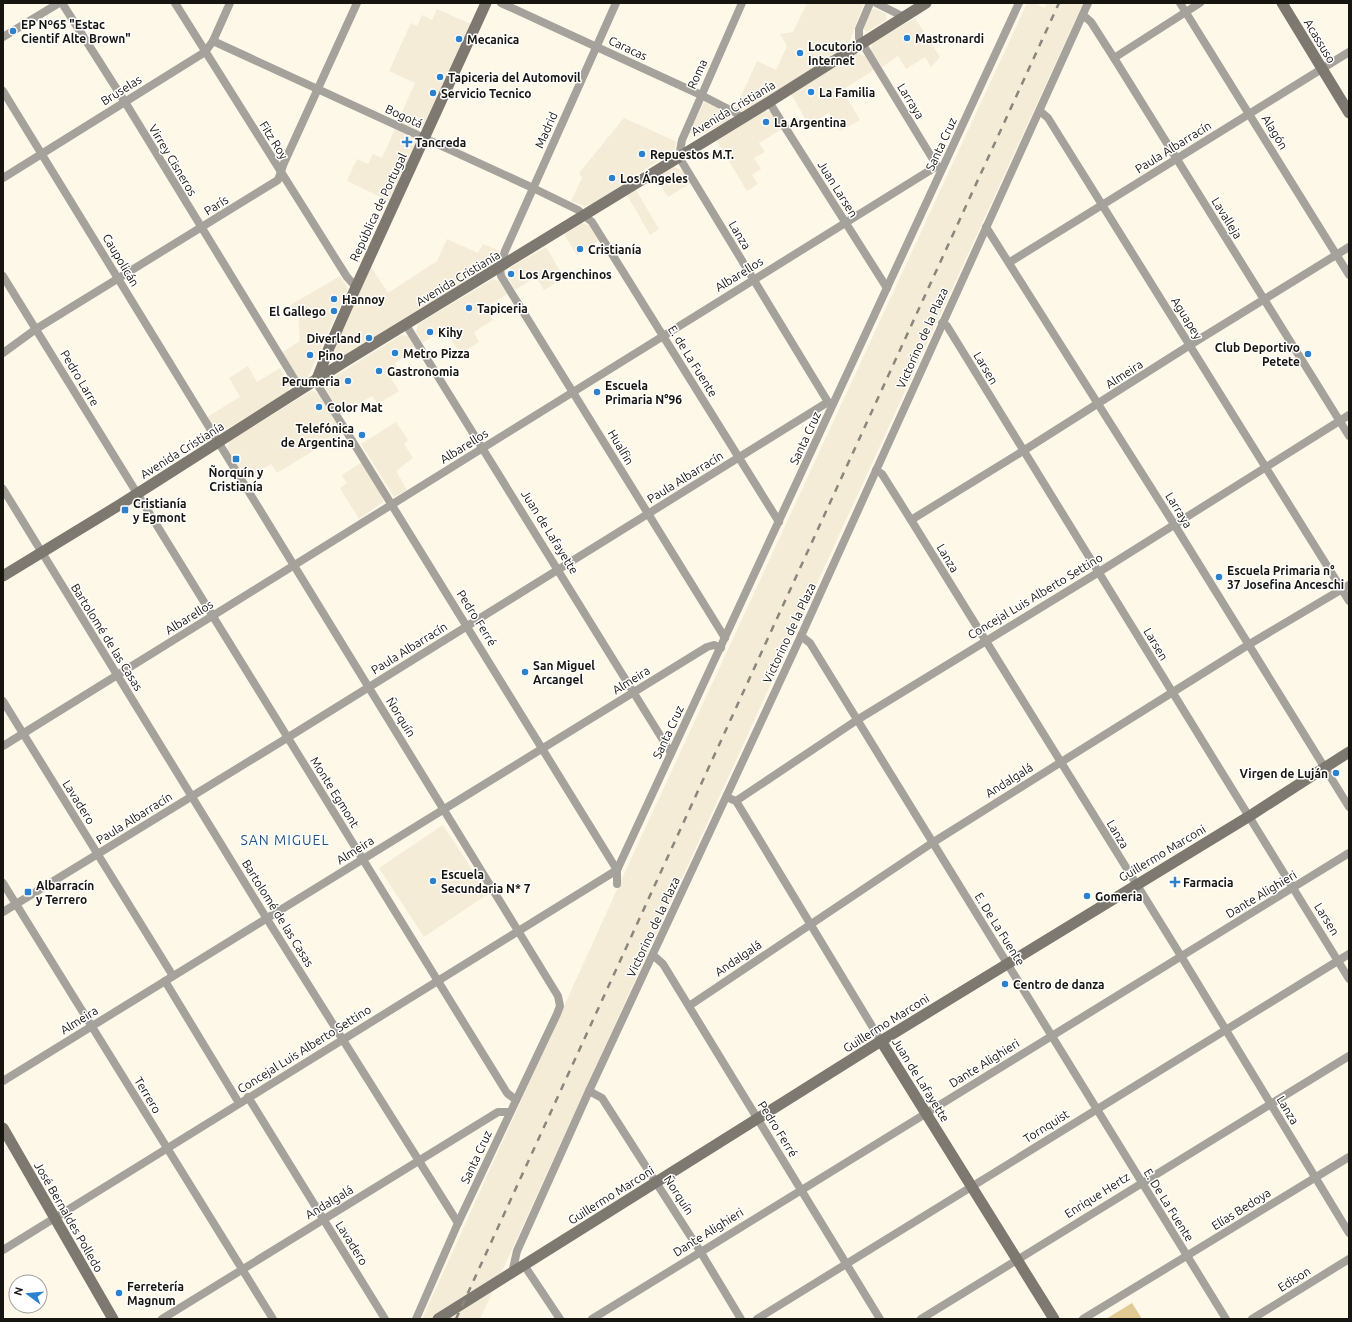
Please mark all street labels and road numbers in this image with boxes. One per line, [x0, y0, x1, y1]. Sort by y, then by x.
street label: Acassuso [1302, 17, 1338, 65]
street label: Caracas [607, 33, 649, 63]
street label: Roma [685, 57, 709, 91]
street label: Bruselas [98, 72, 144, 108]
street label: Avenida Cristianía [689, 78, 777, 138]
street label: Larraya [895, 81, 927, 121]
street label: Bogotá [383, 102, 425, 130]
street label: Madrid [532, 110, 560, 150]
street label: Alagón [1259, 112, 1291, 152]
street label: Santa Cruz [923, 115, 959, 173]
street label: Paula Albarracín [1133, 118, 1213, 176]
street label: Fitz Roy [257, 119, 291, 162]
street label: Virrey Cisneros [147, 122, 199, 198]
street label: República de Portugal [347, 151, 409, 263]
street label: Juan Larsen [816, 158, 860, 220]
street label: París [202, 193, 230, 217]
street label: Lavalleja [1209, 195, 1245, 241]
street label: Lanza [726, 218, 754, 252]
street label: Caupolicán [100, 231, 142, 289]
street label: Avenida Cristianía [414, 248, 502, 308]
street label: Albarellos [713, 254, 765, 294]
street label: Victorino de la Plaza [894, 286, 950, 390]
street label: Aguapey [1169, 295, 1205, 342]
street label: E. de La Fuente [666, 323, 720, 399]
street label: Pedro Larre [58, 348, 102, 408]
street label: Larsen [971, 349, 1001, 387]
street label: Almeira [1103, 357, 1145, 391]
street label: Santa Cruz [787, 409, 823, 467]
street label: Avenida Cristianía [138, 419, 226, 481]
street label: Albarellos [438, 426, 490, 466]
street label: Hualfin [605, 427, 637, 467]
street label: Paula Albarracín [645, 448, 725, 506]
street label: Juan de Lafayette [519, 488, 581, 576]
street label: Larraya [1163, 490, 1195, 530]
street label: Lanza [934, 541, 962, 575]
street label: Concejal Luis Alberto Settino [965, 551, 1105, 641]
street label: Bartolomé de las Casas [69, 581, 145, 693]
street label: Victorino de la Plaza [760, 581, 818, 685]
street label: Pedro Ferré [455, 588, 499, 648]
street label: Albarellos [163, 597, 215, 637]
street label: Paula Albarracín [369, 619, 449, 677]
street label: Larsen [1141, 625, 1171, 663]
street label: Almeira [610, 663, 652, 697]
street label: Ñorquín [384, 695, 418, 739]
street label: Santa Cruz [650, 703, 686, 761]
street label: Monte Egmont [308, 754, 362, 830]
street label: Andalgalá [983, 760, 1035, 800]
street label: Lavadero [60, 778, 98, 826]
street label: Paula Albarracín [94, 789, 174, 847]
street label: Lanza [1104, 817, 1132, 851]
street label: Guillermo Marconi [1116, 822, 1208, 884]
street label: Almeira [334, 833, 376, 867]
street label: Bartolomé de las Casas [240, 857, 316, 969]
street label: Dante Alighieri [1223, 868, 1299, 920]
street label: Victorino de la Plaza [624, 875, 682, 979]
street label: E. De La Fuente [972, 890, 1028, 968]
street label: Larsen [1312, 900, 1342, 938]
street label: Andalgalá [712, 938, 764, 978]
street label: Guillermo Marconi [841, 991, 931, 1055]
street label: Concejal Luis Alberto Settino [235, 1002, 373, 1096]
street label: Almeira [58, 1003, 100, 1037]
street label: Juan de Lafayette [890, 1036, 952, 1124]
street label: Dante Alighieri [947, 1036, 1022, 1090]
street label: Terrero [132, 1075, 164, 1115]
street label: Lanza [1274, 1093, 1302, 1127]
street label: Pedro Ferré [756, 1099, 800, 1159]
street label: Tornquist [1021, 1107, 1071, 1145]
street label: Santa Cruz [458, 1128, 494, 1186]
street label: José Bernaldes Polledo [32, 1160, 106, 1274]
street label: Guillermo Marconi [566, 1163, 656, 1227]
street label: E. De La Fuente [1141, 1166, 1197, 1244]
street label: Enrique Hertz [1062, 1170, 1132, 1220]
street label: Ñorquín [662, 1173, 696, 1217]
street label: Andalgalá [303, 1183, 355, 1221]
street label: Elías Bedoya [1209, 1186, 1273, 1232]
street label: Dante Alighieri [671, 1205, 746, 1259]
street label: Lavadero [333, 1219, 371, 1267]
street label: Edison [1275, 1264, 1313, 1294]

